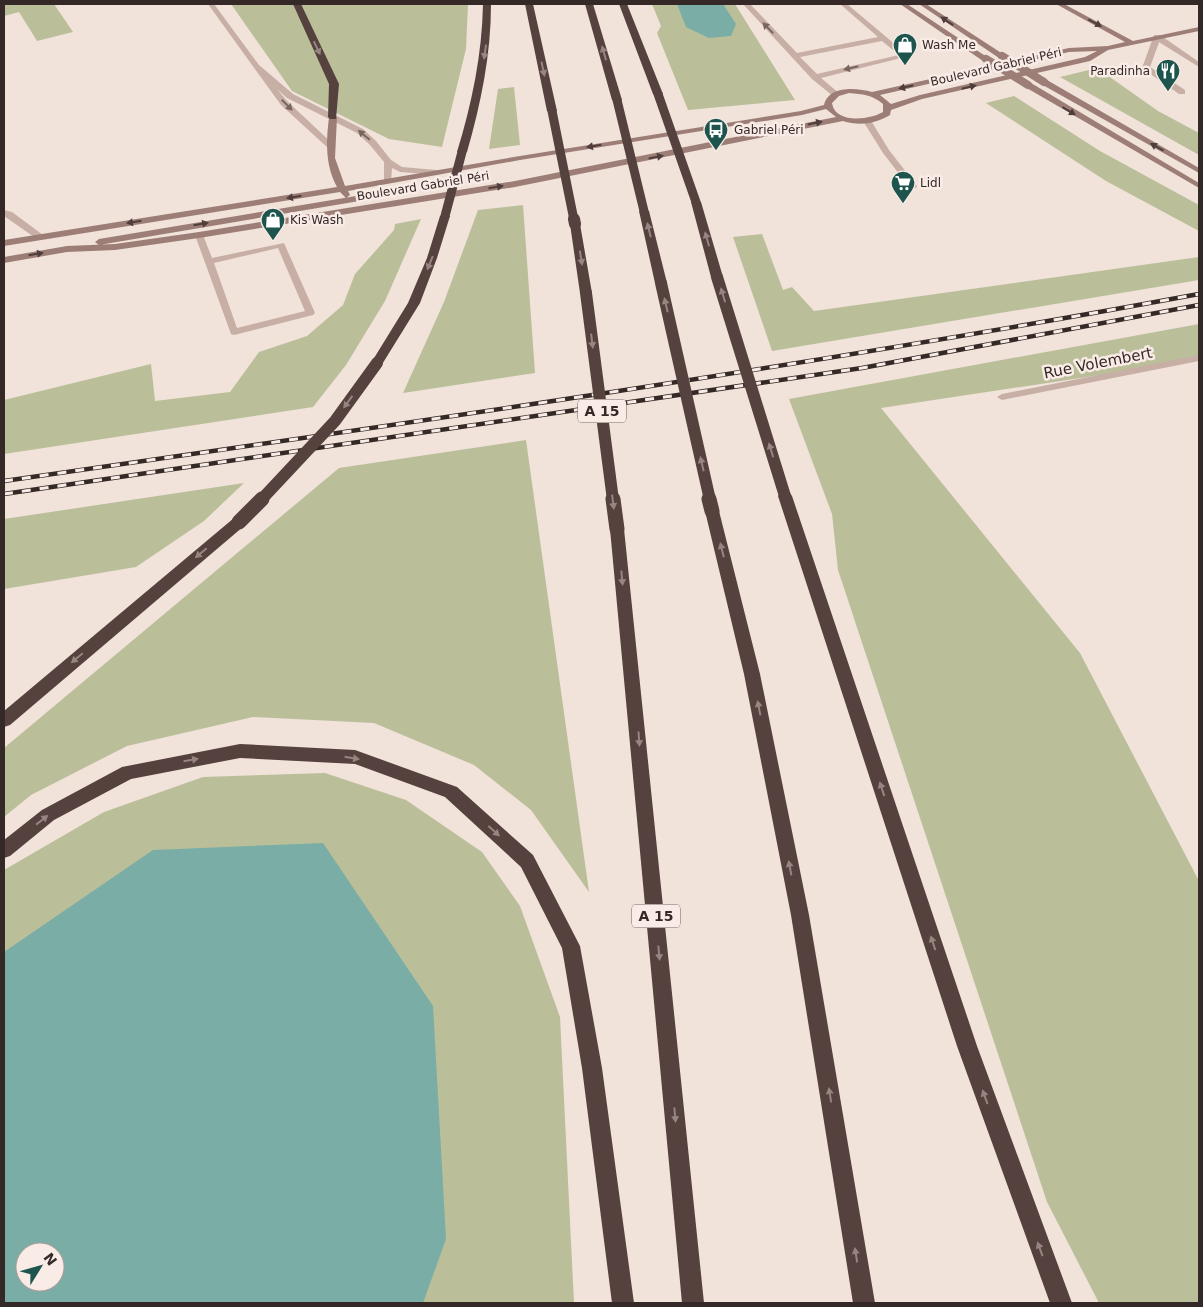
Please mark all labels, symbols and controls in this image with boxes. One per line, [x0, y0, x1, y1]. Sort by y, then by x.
one-way arrow [940, 16, 954, 25]
one-way arrow [1088, 19, 1103, 27]
one-way arrow [762, 22, 774, 34]
shop icon: Wash Me [892, 32, 918, 66]
place label: Wash Me [922, 38, 976, 52]
one-way arrow [313, 41, 321, 55]
one-way arrow [481, 45, 489, 61]
street label: Boulevard Gabriel Péri [929, 45, 1063, 89]
one-way arrow [599, 46, 607, 61]
restaurant icon: Paradinha [1155, 58, 1181, 92]
one-way arrow [539, 61, 547, 76]
one-way arrow [844, 64, 859, 72]
place label: Paradinha [1090, 64, 1150, 78]
one-way arrow [899, 83, 914, 91]
one-way arrow [961, 83, 976, 91]
one-way arrow [281, 99, 293, 111]
one-way arrow [1063, 106, 1076, 115]
bus stop icon: Gabriel Péri [703, 117, 729, 151]
one-way arrow [807, 118, 823, 126]
place label: Gabriel Péri [734, 123, 804, 137]
one-way arrow [358, 130, 371, 141]
one-way arrow [586, 142, 602, 150]
one-way arrow [1150, 143, 1163, 152]
one-way arrow [648, 152, 664, 160]
street label: Boulevard Gabriel Péri [356, 169, 490, 203]
supermarket icon: Lidl [890, 170, 916, 204]
place label: Lidl [920, 176, 941, 190]
one-way arrow [489, 183, 505, 191]
one-way arrow [286, 193, 302, 201]
shop icon: Kis Wash [260, 207, 286, 241]
place label: Kis Wash [290, 213, 344, 227]
one-way arrow [126, 218, 142, 226]
one-way arrow [194, 220, 210, 228]
one-way arrow [645, 223, 653, 238]
one-way arrow [702, 232, 710, 247]
one-way arrow [28, 250, 44, 258]
one-way arrow [577, 251, 585, 267]
one-way arrow [426, 255, 433, 270]
one-way arrow [718, 287, 726, 302]
one-way arrow [662, 297, 670, 313]
one-way arrow [589, 333, 597, 349]
street label: Rue Volembert [1042, 344, 1154, 382]
one-way arrow [343, 395, 353, 409]
road number: A 15 [578, 400, 626, 422]
one-way arrow [766, 442, 774, 457]
one-way arrow [698, 456, 706, 471]
one-way arrow [610, 495, 618, 511]
one-way arrow [718, 543, 726, 558]
one-way arrow [195, 548, 208, 559]
one-way arrow [618, 570, 626, 586]
one-way arrow [71, 652, 83, 663]
one-way arrow [754, 700, 762, 716]
one-way arrow [635, 732, 643, 748]
one-way arrow [344, 754, 360, 762]
one-way arrow [183, 756, 199, 764]
one-way arrow [878, 781, 885, 796]
one-way arrow [35, 815, 48, 826]
one-way arrow [487, 825, 499, 837]
one-way arrow [786, 859, 794, 875]
road number: A 15 [632, 904, 680, 928]
one-way arrow [929, 935, 936, 950]
one-way arrow [655, 946, 663, 962]
one-way arrow [825, 1086, 833, 1102]
one-way arrow [981, 1089, 988, 1104]
one-way arrow [671, 1107, 679, 1123]
north arrow [15, 1242, 65, 1292]
one-way arrow [1036, 1242, 1043, 1257]
one-way arrow [852, 1247, 860, 1263]
text: N [40, 1250, 60, 1269]

